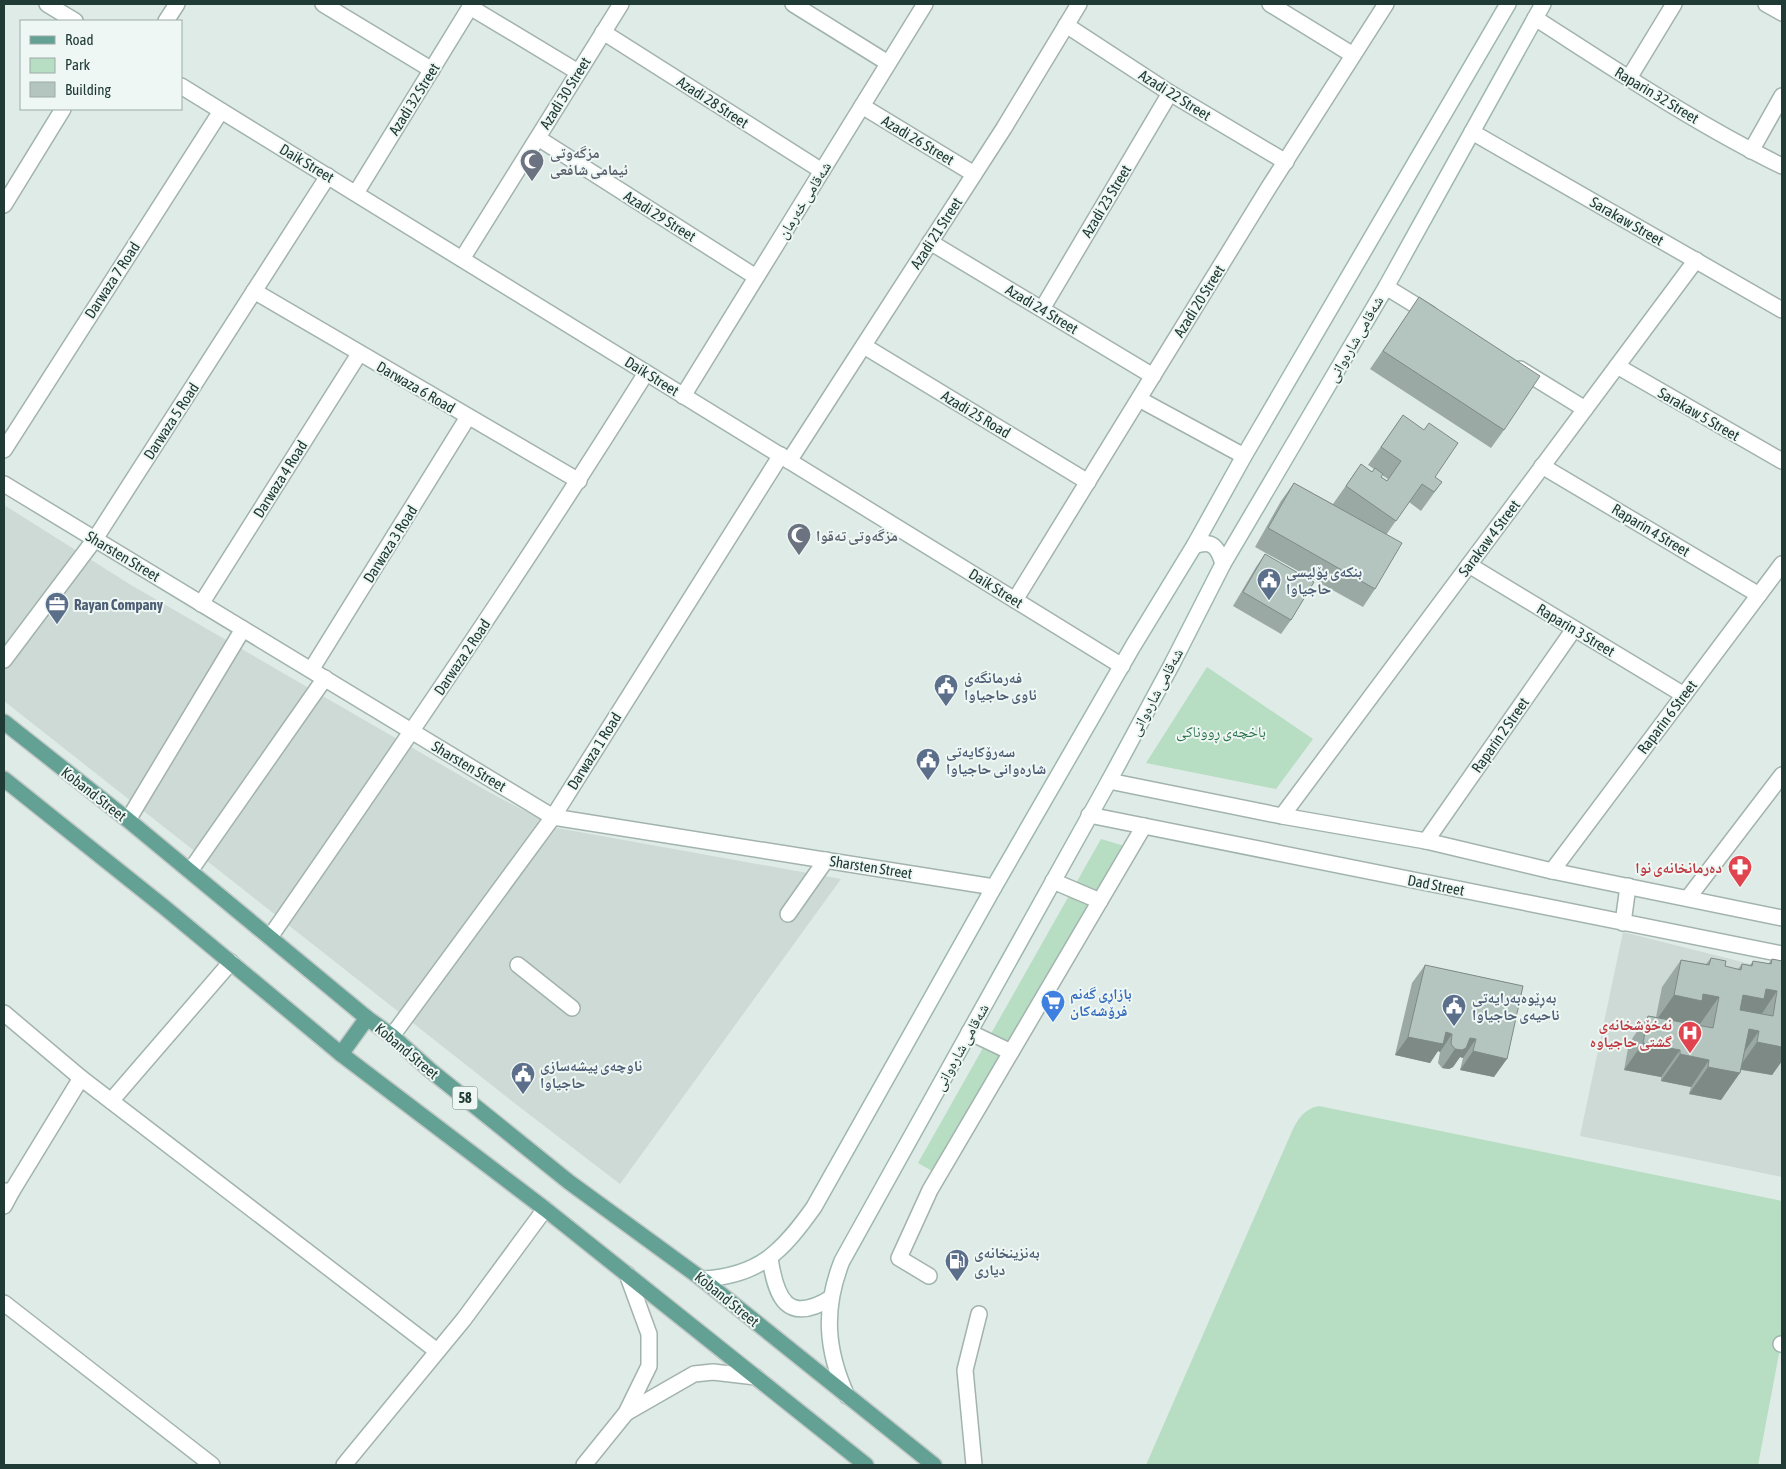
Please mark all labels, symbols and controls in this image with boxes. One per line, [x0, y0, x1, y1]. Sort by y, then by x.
legend [20, 20, 182, 110]
text: Road [65, 31, 94, 48]
street label: Azadi 30 Street [536, 54, 594, 132]
text: Park [65, 56, 90, 73]
street label: Azadi 32 Street [385, 60, 443, 138]
street label: Raparin 32 Street [1612, 63, 1702, 127]
street label: Azadi 22 Street [1136, 66, 1214, 124]
street label: Azadi 28 Street [674, 73, 752, 131]
text: Building [65, 81, 111, 98]
street label: Azadi 26 Street [879, 112, 957, 168]
street label: Daik Street [277, 140, 337, 186]
place label: مزگەوتی ئیمامی شافعی [550, 144, 628, 179]
mosque icon: مزگەوتی ئیمامی شافعی [519, 148, 545, 182]
street label: شەقامی خەرمان [774, 158, 836, 243]
street label: Azadi 23 Street [1078, 162, 1134, 240]
street label: Azadi 29 Street [621, 187, 699, 245]
street label: Sarakaw Street [1587, 193, 1667, 249]
street label: Azadi 21 Street [907, 194, 965, 272]
street label: Darwaza 7 Road [81, 239, 143, 321]
street label: Azadi 20 Street [1170, 262, 1228, 340]
street label: Azadi 24 Street [1003, 281, 1081, 337]
street label: شەقامی شارەوانی [1324, 293, 1388, 386]
street label: Daik Street [622, 353, 682, 399]
street label: Darwaza 6 Road [374, 358, 458, 416]
street label: Darwaza 5 Road [140, 380, 202, 462]
street label: Sarakaw 5 Street [1655, 384, 1743, 444]
street label: Azadi 25 Road [939, 387, 1013, 441]
street label: Darwaza 4 Road [250, 437, 310, 521]
street label: Sarakaw 4 Street [1455, 497, 1523, 579]
street label: Raparin 4 Street [1609, 500, 1693, 560]
street label: Darwaza 3 Road [360, 502, 420, 586]
mosque icon: مزگەوتی تەقوا [786, 522, 812, 556]
street label: Sharsten Street [83, 527, 163, 585]
place label: مزگەوتی تەقوا [816, 527, 898, 545]
place label: بنکەی پۆلیسی حاجیاوا [1286, 563, 1362, 597]
street label: Daik Street [966, 565, 1026, 611]
public building icon: بنکەی پۆلیسی حاجیاوا [1256, 567, 1282, 601]
office icon: Rayan Company [44, 591, 70, 625]
place label: Rayan Company [74, 596, 164, 613]
street label: Raparin 3 Street [1534, 600, 1618, 660]
street label: Darwaza 2 Road [430, 616, 494, 698]
street label: شەقامی شارەوانی [1126, 645, 1188, 740]
place label: فەرمانگەی ئاوی حاجیاوا [964, 669, 1037, 704]
public building icon: فەرمانگەی ئاوی حاجیاوا [933, 673, 959, 707]
street label: Raparin 6 Street [1634, 677, 1700, 757]
street label: Raparin 2 Street [1468, 694, 1532, 776]
street label: Darwaza 1 Road [564, 709, 624, 793]
park label: باخچەی ڕووناکی [1176, 723, 1266, 744]
street label: Sharsten Street [429, 737, 509, 795]
place label: سەرۆکایەتی شارەوانی حاجیاوا [946, 743, 1046, 778]
public building icon: سەرۆکایەتی شارەوانی حاجیاوا [915, 747, 941, 781]
street label: Koband Street [58, 763, 130, 825]
street label: Sharsten Street [828, 852, 914, 882]
pharmacy icon: دەرمانخانەی نوا [1727, 854, 1753, 888]
place label: دەرمانخانەی نوا [1635, 859, 1722, 877]
street label: Dad Street [1406, 871, 1466, 899]
place label: بازاڕی گەنم فرۆشەکان [1070, 985, 1132, 1020]
supermarket icon: بازاڕی گەنم فرۆشەکان [1040, 989, 1066, 1023]
place label: بەڕێوەبەرایەتی ناحیەی حاجیاوا [1472, 989, 1559, 1024]
public building icon: بەڕێوەبەرایەتی ناحیەی حاجیاوا [1441, 993, 1467, 1027]
street label: شەقامی شارەوانی [930, 1001, 994, 1094]
place label: نەخۆشخانەی گشتی حاجیاوە [1590, 1016, 1672, 1051]
street label: Koband Street [372, 1020, 442, 1082]
hospital icon: نەخۆشخانەی گشتی حاجیاوە [1677, 1020, 1703, 1054]
place label: ناوچەی پیشەسازی حاجیاوا [540, 1057, 642, 1091]
public building icon: ناوچەی پیشەسازی حاجیاوا [510, 1061, 536, 1095]
road number: 58 [452, 1086, 478, 1110]
place label: بەنزینخانەی دیاری [974, 1244, 1040, 1279]
fuel station icon: بەنزینخانەی دیاری [944, 1248, 970, 1282]
street label: Koband Street [692, 1268, 762, 1330]

